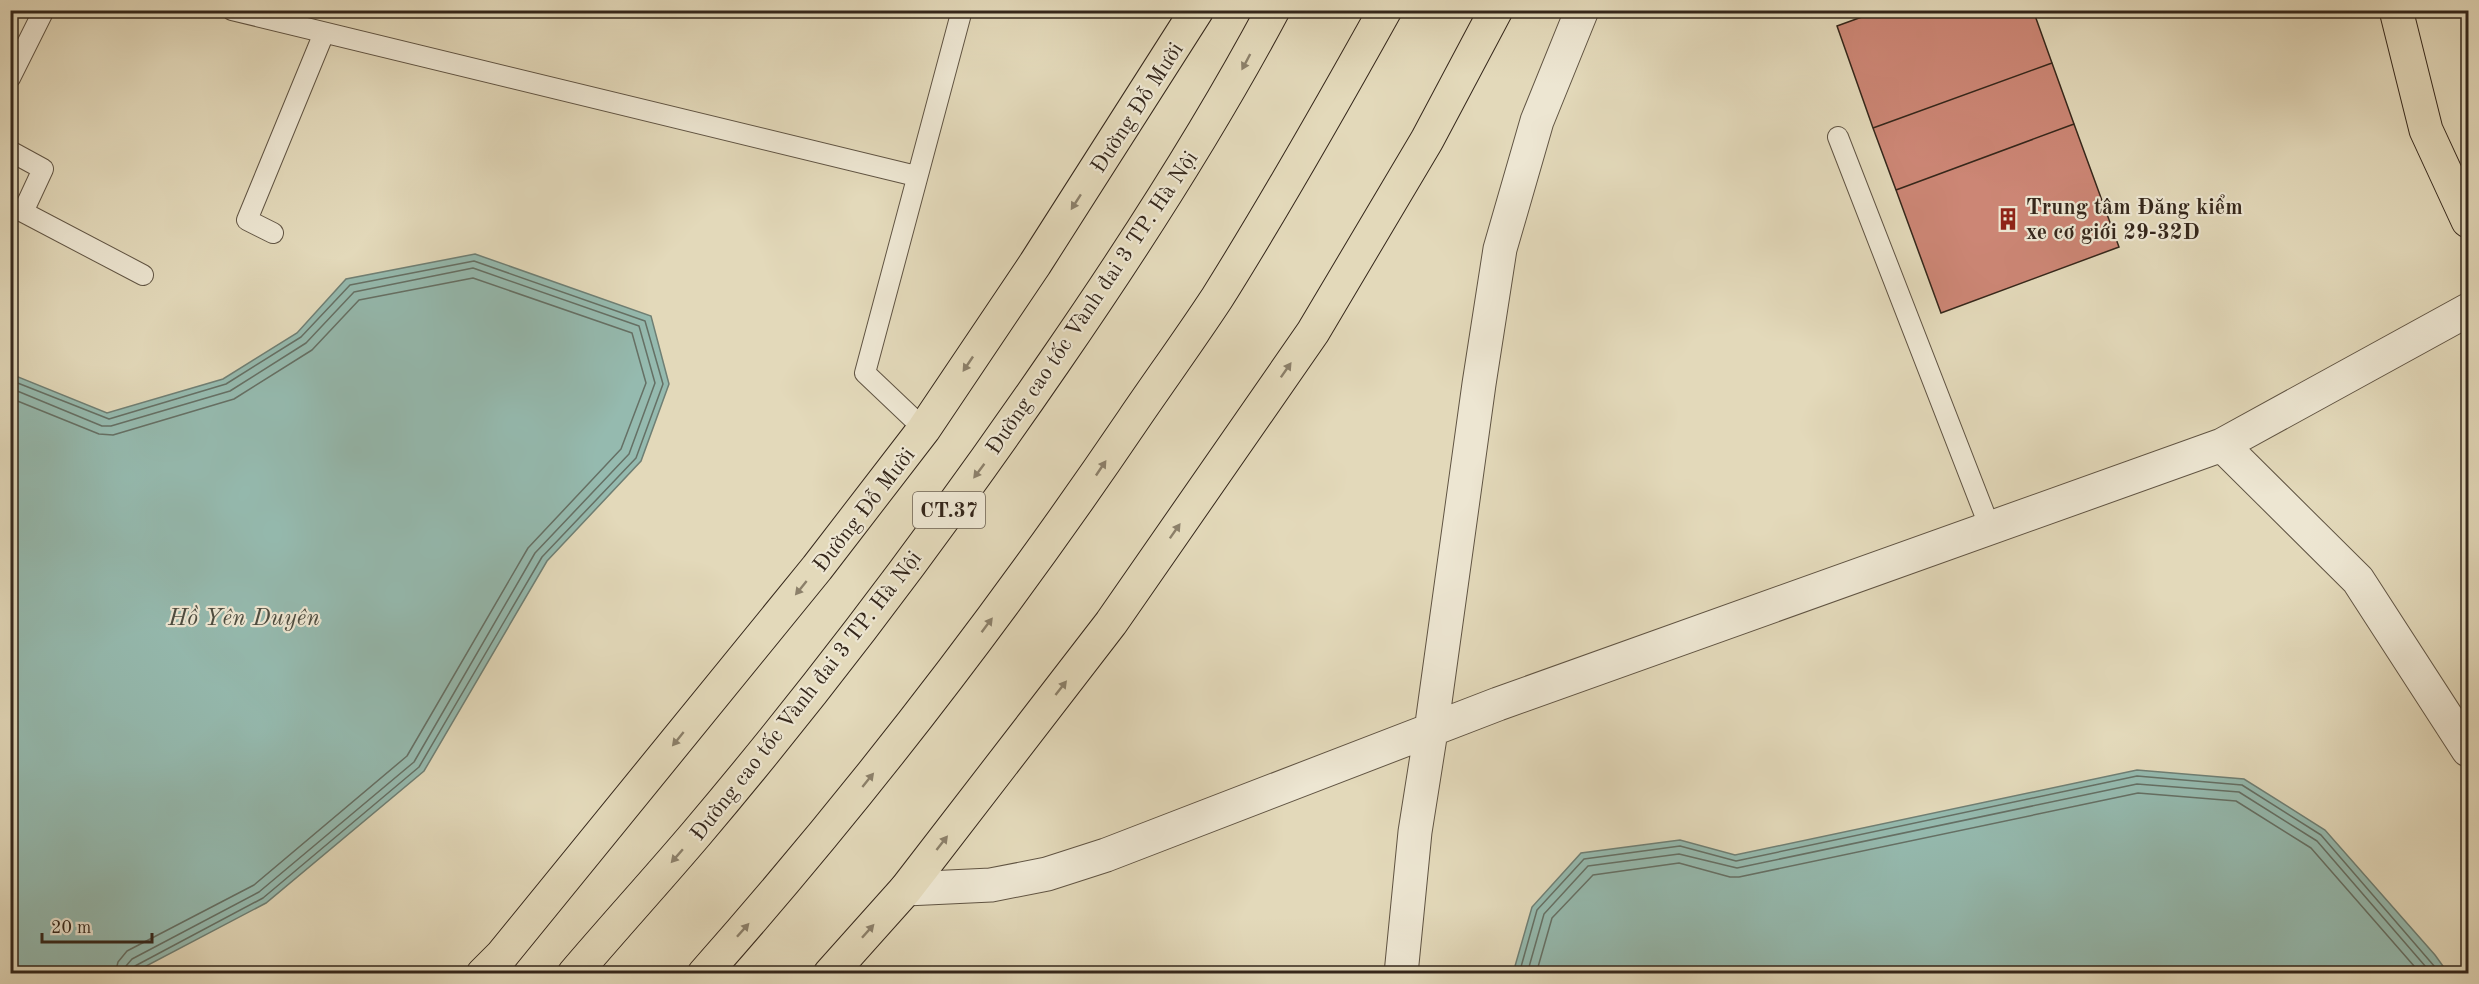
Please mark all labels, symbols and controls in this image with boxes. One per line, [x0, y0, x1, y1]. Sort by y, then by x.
street label: Đường Đỗ Mười [1087, 38, 1188, 177]
one-way arrow [1241, 54, 1251, 71]
street label: Đường cao tốc Vành đai 3 TP. Hà Nội [983, 148, 1203, 459]
one-way arrow [1070, 193, 1081, 210]
place label: Trung tâm Đăng kiểm xe cơ giới 29-32D [2026, 194, 2243, 244]
building icon: Trung tâm Đăng kiểm xe cơ giới 29-32D [1995, 206, 2021, 232]
one-way arrow [962, 356, 973, 372]
one-way arrow [1280, 363, 1292, 379]
street label: Đường Đỗ Mười [809, 444, 920, 576]
one-way arrow [1095, 460, 1107, 476]
one-way arrow [973, 464, 985, 479]
road number: CT.37 [913, 492, 985, 528]
one-way arrow [1169, 523, 1181, 539]
street label: Đường cao tốc Vành đai 3 TP. Hà Nội [687, 547, 926, 845]
one-way arrow [795, 580, 808, 596]
water label: Hồ Yên Duyên [167, 605, 320, 631]
one-way arrow [981, 618, 993, 634]
one-way arrow [1054, 681, 1066, 696]
one-way arrow [672, 731, 685, 746]
one-way arrow [861, 772, 873, 787]
one-way arrow [935, 835, 948, 851]
one-way arrow [671, 848, 684, 863]
scale bar [42, 906, 152, 944]
text: 20 m [51, 919, 91, 937]
one-way arrow [736, 923, 749, 938]
one-way arrow [861, 924, 875, 939]

